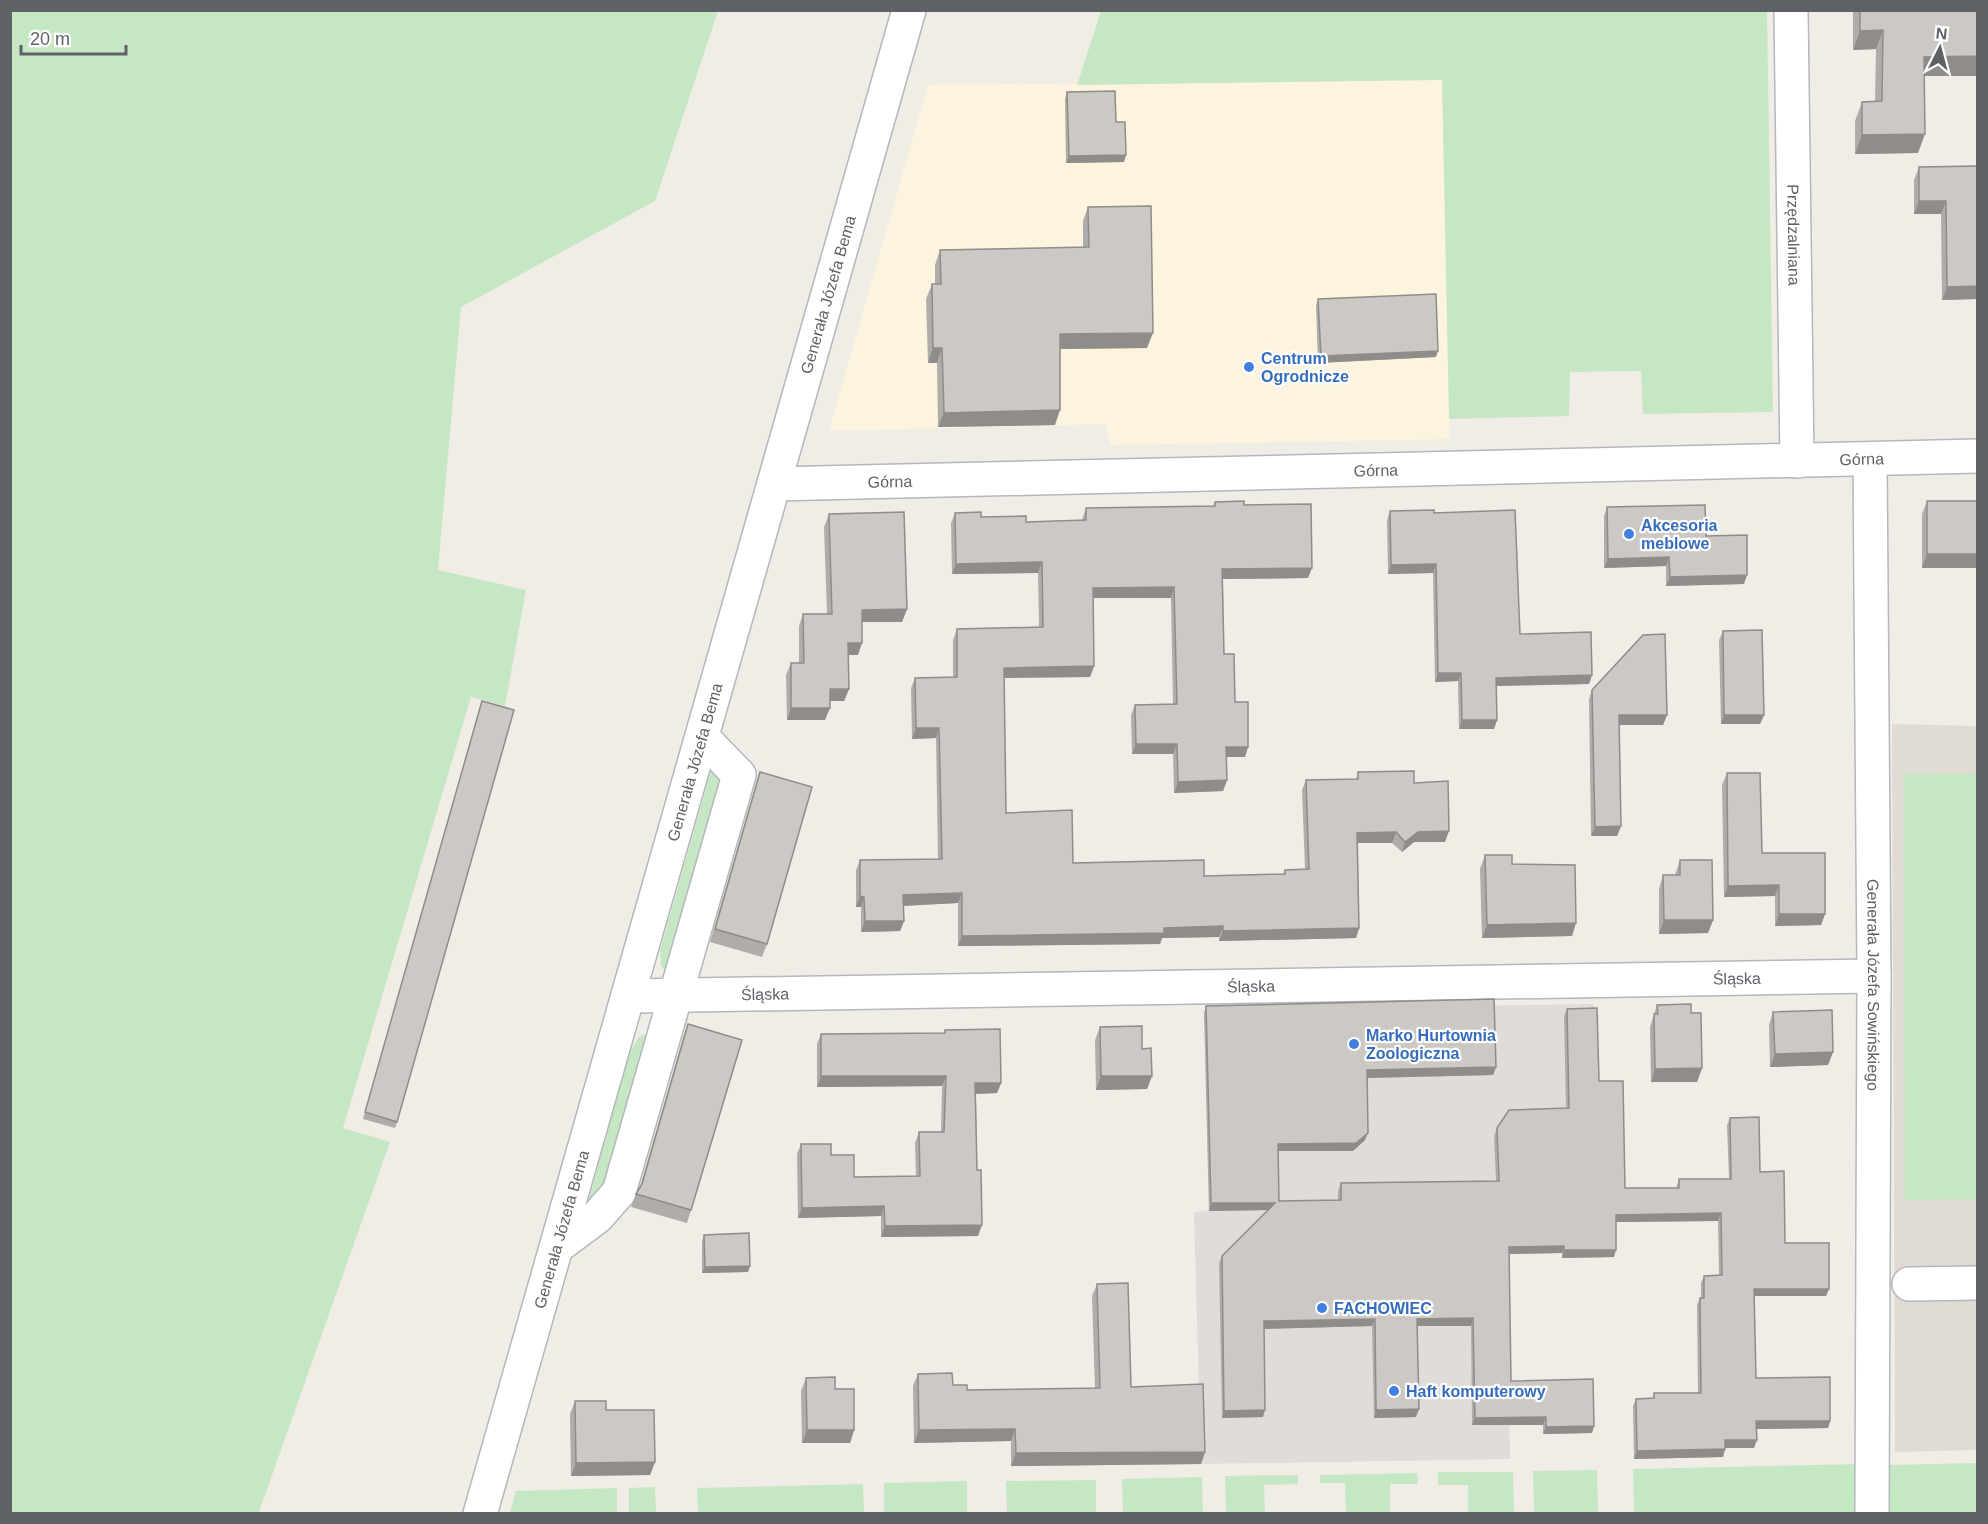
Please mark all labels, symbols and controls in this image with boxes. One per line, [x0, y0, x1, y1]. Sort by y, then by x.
scale bar [21, 18, 126, 56]
north arrow [1910, 18, 1970, 78]
text: N [1935, 25, 1948, 43]
text: 20 m [30, 29, 70, 49]
street label: Przędzalniana [1785, 184, 1803, 286]
street label: Generała Józefa Bema [797, 213, 858, 376]
place label: Centrum Ogrodnicze [1261, 350, 1349, 385]
marker: Centrum Ogrodnicze [1242, 360, 1256, 374]
street label: Górna [1839, 450, 1884, 468]
street label: Górna [1353, 461, 1398, 479]
street label: Górna [868, 472, 913, 490]
place label: Akcesoria meblowe [1641, 517, 1718, 552]
marker: Akcesoria meblowe [1622, 527, 1636, 541]
street label: Generała Józefa Bema [664, 681, 725, 843]
street label: Generała Józefa Sowińskiego [1865, 879, 1883, 1091]
street label: Śląska [1713, 969, 1761, 987]
street label: Śląska [1227, 977, 1275, 995]
street label: Śląska [741, 985, 789, 1003]
place label: Marko Hurtownia Zoologiczna [1366, 1027, 1496, 1062]
marker: Marko Hurtownia Zoologiczna [1347, 1037, 1361, 1051]
street label: Generała Józefa Bema [531, 1148, 592, 1310]
place label: FACHOWIEC [1334, 1300, 1432, 1317]
marker: FACHOWIEC [1315, 1301, 1329, 1315]
place label: Haft komputerowy [1406, 1383, 1546, 1400]
marker: Haft komputerowy [1387, 1384, 1401, 1398]

